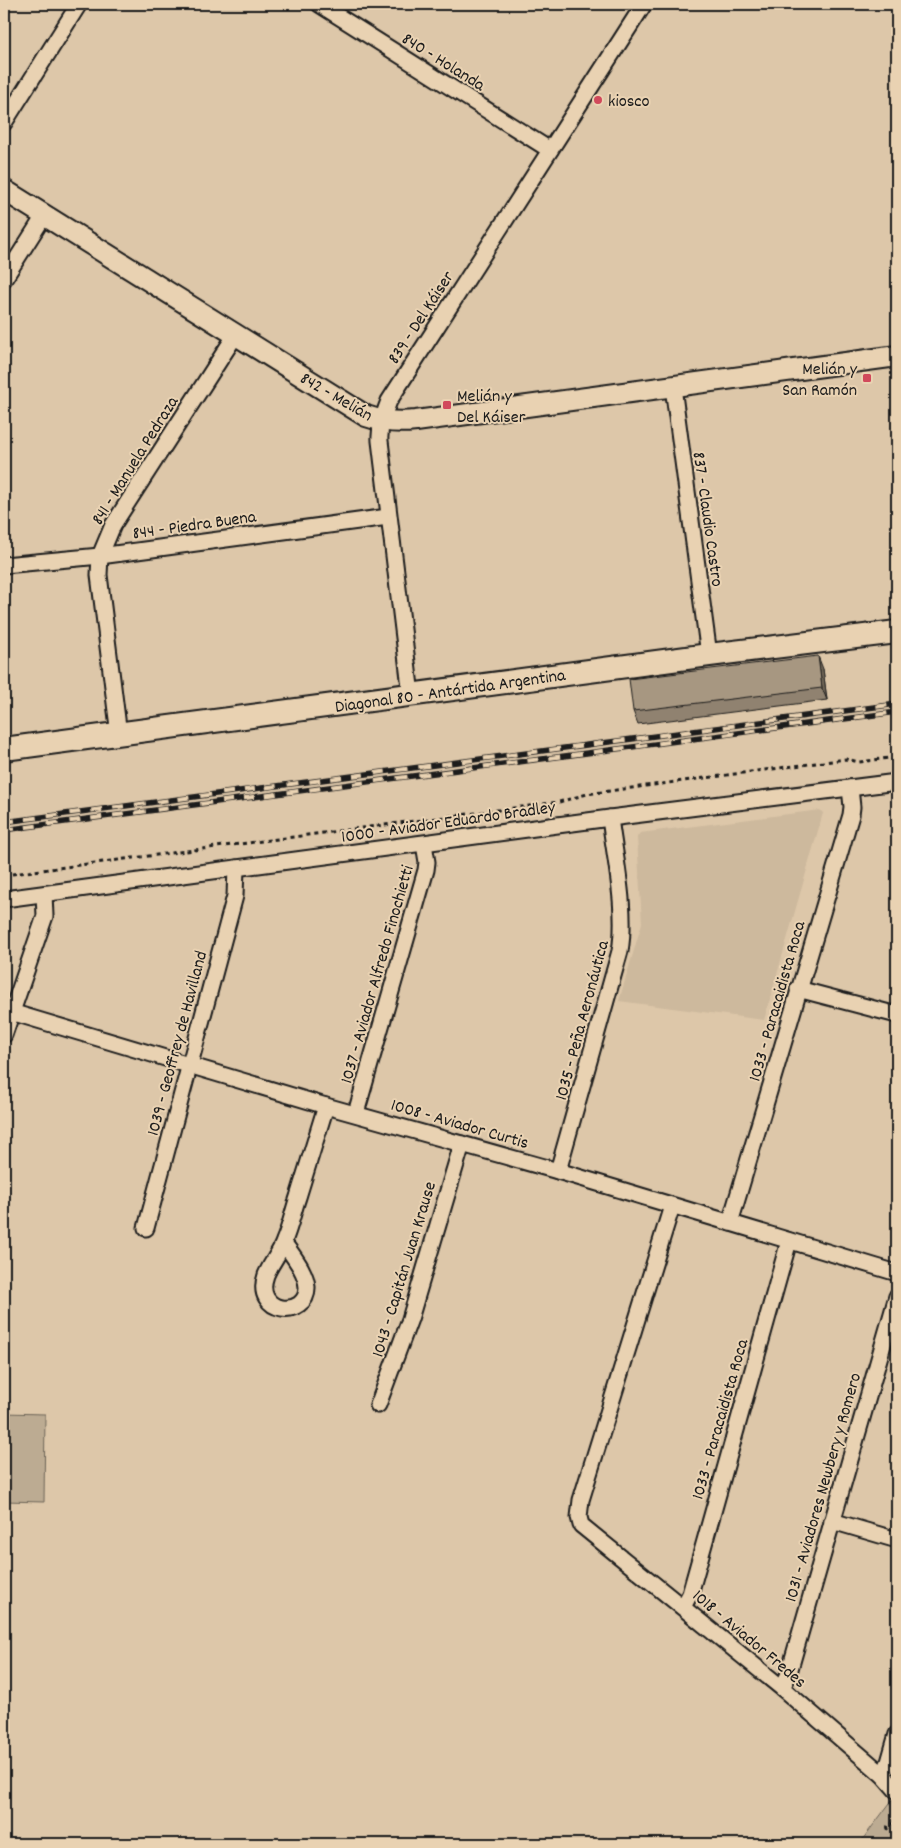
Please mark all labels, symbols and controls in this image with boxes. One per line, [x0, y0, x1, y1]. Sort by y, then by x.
street label: 840 - Holanda [396, 28, 490, 99]
place label: kiosco [608, 90, 650, 115]
marker: kiosco [592, 94, 604, 106]
street label: 839 - Del Káiser [383, 267, 462, 370]
place label: Melián y San Ramón [782, 358, 858, 404]
street label: 842 - Melián [295, 367, 377, 429]
marker: Melián y San Ramón [861, 372, 873, 384]
place label: Melián y Del Káiser [457, 385, 526, 431]
street label: 841 - Manuela Pedraza [86, 392, 186, 531]
marker: Melián y Del Káiser [441, 399, 453, 411]
street label: 837 - Claudio Castro [685, 450, 728, 588]
street label: 844 - Piedra Buena [131, 505, 258, 548]
street label: Diagonal 80 - Antártida Argentina [334, 664, 568, 721]
street label: 1000 - Aviador Eduardo Bradley [340, 796, 558, 851]
street label: 1037 - Aviador Alfredo Finochietti [335, 863, 422, 1087]
street label: 1033 - Paracaidista Roca [744, 918, 813, 1085]
street label: 1035 - Peña Aeronáutica [550, 937, 617, 1103]
street label: 1039 - Geoffrey de Havilland [142, 948, 215, 1139]
street label: 1008 - Aviador Curtis [387, 1094, 531, 1157]
street label: 1043 - Capitán Juan Krause [367, 1179, 444, 1361]
street label: 1033 - Paracaidista Roca [687, 1336, 756, 1503]
street label: 1031 - Aviadores Newbery y Romero [780, 1370, 869, 1605]
street label: 1018 - Aviador Fredes [686, 1585, 811, 1695]

